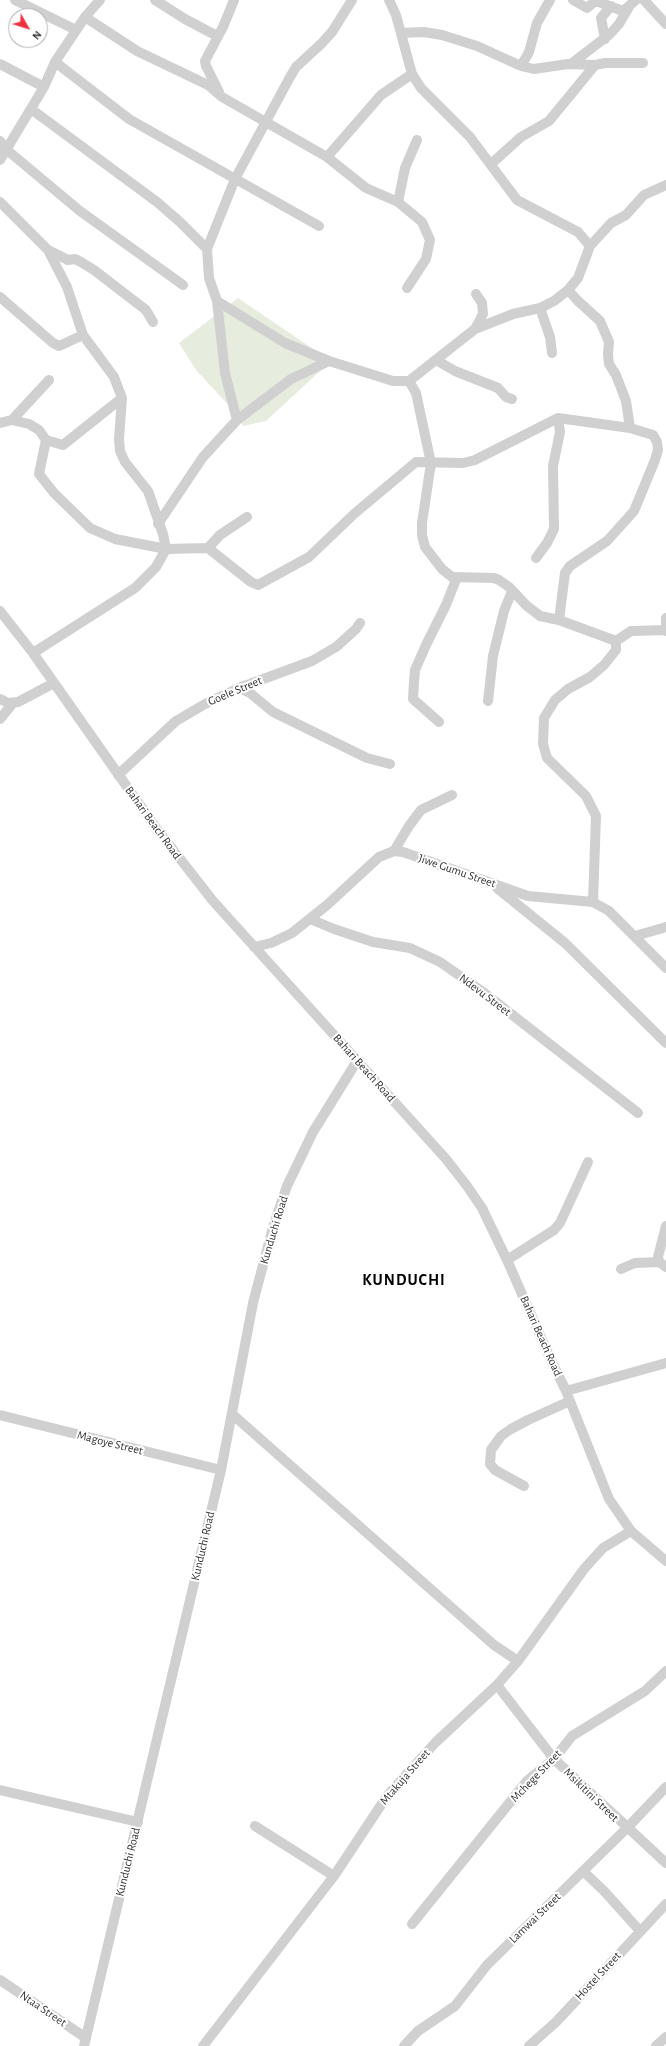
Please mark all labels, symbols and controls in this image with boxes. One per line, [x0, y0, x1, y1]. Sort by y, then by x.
north arrow [8, 8, 48, 48]
text: N [30, 29, 44, 42]
street label: Goele Street [206, 673, 264, 709]
street label: Bahari Beach Road [122, 784, 184, 862]
street label: Jiwe Gumu Street [416, 851, 498, 891]
street label: Ndevu Street [456, 971, 514, 1019]
street label: Bahari Beach Road [330, 1031, 398, 1105]
street label: Kunduchi Road [257, 1194, 291, 1266]
district label: KUNDUCHI [362, 1270, 446, 1290]
street label: Bahari Beach Road [517, 1294, 565, 1378]
street label: Magoye Street [76, 1428, 144, 1458]
street label: Kunduchi Road [188, 1510, 218, 1582]
street label: Mtakuja Street [377, 1746, 433, 1808]
street label: Mchege Street [508, 1747, 564, 1805]
street label: Msikitini Street [560, 1765, 622, 1825]
street label: Kunduchi Road [112, 1826, 144, 1898]
street label: Lamwai Street [506, 1890, 564, 1946]
street label: Hostel Street [572, 1949, 624, 2003]
street label: Ntaa Street [17, 1988, 69, 2030]

